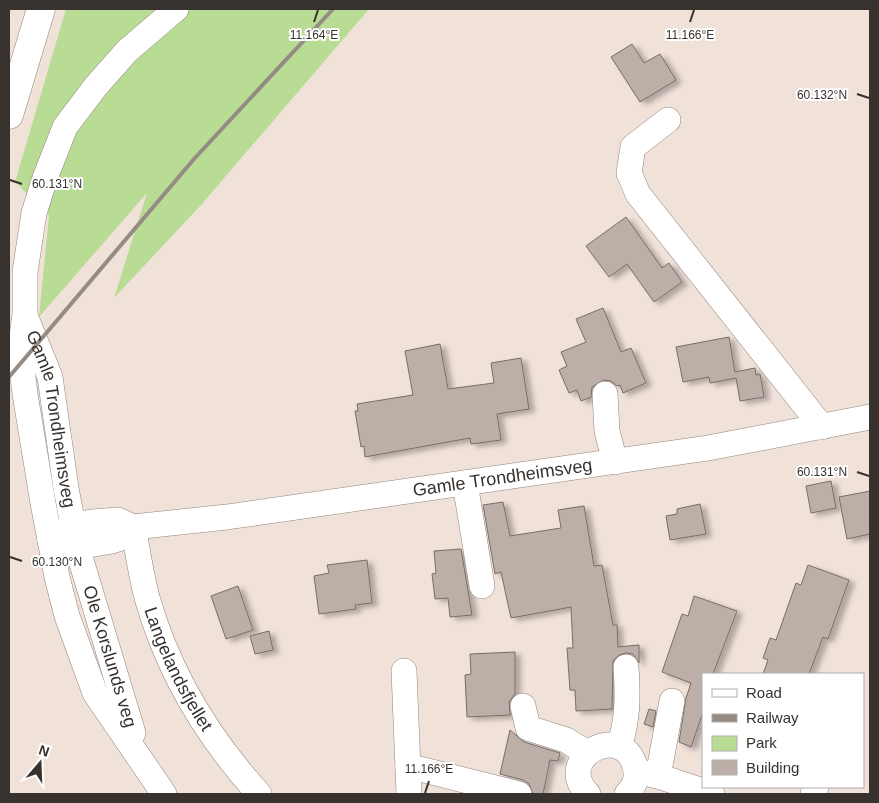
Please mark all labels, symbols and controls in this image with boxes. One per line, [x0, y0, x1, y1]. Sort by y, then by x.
text: 11.164°E [290, 28, 338, 42]
text: 11.166°E [666, 28, 714, 42]
text: 60.132°N [797, 88, 847, 102]
text: 60.131°N [32, 177, 82, 191]
street label: Gamle Trondheimsveg [22, 328, 79, 509]
street label: Gamle Trondheimsveg [411, 455, 594, 500]
text: 60.131°N [797, 465, 847, 479]
text: 60.130°N [32, 555, 82, 569]
street label: Ole Korslunds veg [79, 583, 141, 730]
street label: Langelandsfjellet [140, 605, 217, 735]
legend [702, 673, 864, 788]
text: Road [746, 684, 782, 701]
text: Railway [746, 709, 799, 726]
text: Park [746, 734, 777, 751]
north arrow [15, 738, 65, 788]
text: N [37, 741, 52, 760]
text: Building [746, 759, 799, 776]
text: 11.166°E [405, 762, 453, 776]

